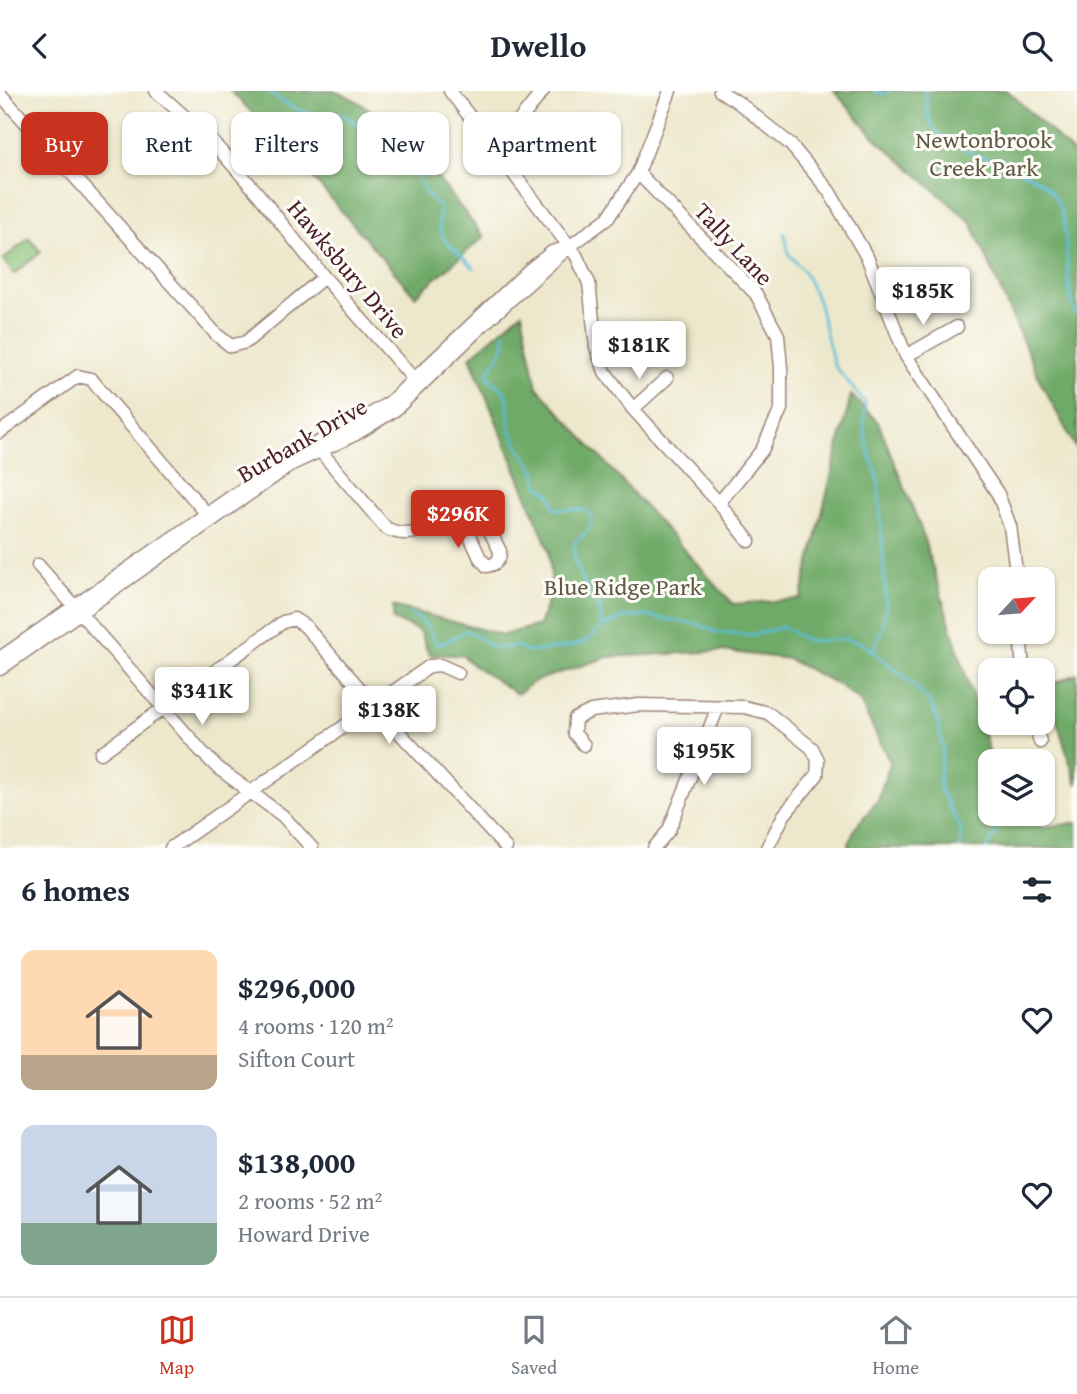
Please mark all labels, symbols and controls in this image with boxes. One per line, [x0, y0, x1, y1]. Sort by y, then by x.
text: Dwello [491, 22, 586, 69]
icon: back [21, 27, 59, 65]
icon: search [1018, 27, 1056, 65]
chip: Buy [21, 112, 108, 175]
chip: Rent [122, 112, 217, 175]
chip: Filters [231, 112, 343, 175]
chip: New [357, 112, 449, 175]
chip: Apartment [463, 112, 621, 175]
park label: Newtonbrook Creek Park [916, 122, 1053, 185]
street label: Hawksbury Drive [279, 192, 417, 346]
street label: Tally Lane [686, 195, 782, 293]
pin: $185K [874, 267, 972, 327]
text: $185K [892, 273, 954, 306]
pin: $181K [590, 321, 688, 381]
text: $181K [608, 327, 670, 360]
street label: Burbank Drive [230, 389, 374, 491]
pin: $296K [409, 491, 507, 550]
text: $296K [427, 496, 489, 529]
north arrow [978, 567, 1055, 644]
map controls [978, 567, 1055, 826]
park label: Blue Ridge Park [544, 569, 703, 604]
button: locate [978, 658, 1055, 735]
pin: $341K [153, 667, 251, 727]
text: $341K [171, 673, 233, 706]
pin: $138K [340, 687, 438, 746]
text: $138K [358, 692, 420, 725]
pin: $195K [655, 727, 753, 787]
text: $195K [673, 733, 735, 766]
button: layers [978, 749, 1055, 826]
text: 6 homes [21, 868, 130, 912]
icon: filters [1018, 871, 1056, 909]
text: $296,000 [238, 965, 355, 1009]
icon: home [77, 978, 161, 1062]
icon: heart [1018, 1001, 1056, 1039]
text: 4 rooms · 120 m² [238, 1009, 393, 1042]
text: Sifton Court [238, 1042, 355, 1075]
text: $138,000 [238, 1140, 355, 1184]
icon: home [77, 1153, 161, 1237]
icon: heart [1018, 1176, 1056, 1214]
text: 2 rooms · 52 m² [238, 1184, 382, 1217]
text: Howard Drive [238, 1217, 370, 1250]
tab: Map [158, 1311, 196, 1381]
tab: Saved [511, 1311, 557, 1381]
tab: Home [873, 1311, 919, 1381]

